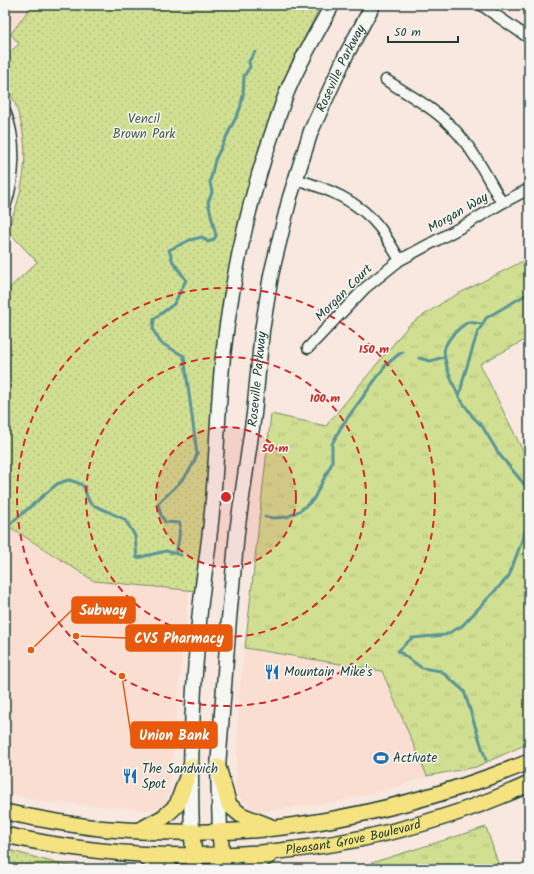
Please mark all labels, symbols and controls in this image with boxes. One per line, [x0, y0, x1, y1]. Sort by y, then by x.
scale bar [388, 18, 458, 44]
street label: Roseville Parkway [310, 20, 372, 116]
text: 50 m [394, 23, 421, 42]
park label: Vencil Brown Park [113, 109, 176, 145]
street label: Morgan Way [424, 187, 493, 239]
street label: Morgan Court [310, 259, 378, 327]
street label: Roseville Parkway [242, 330, 272, 428]
text: 150 m [359, 340, 389, 359]
text: 100 m [310, 389, 340, 408]
text: 50 m [261, 439, 289, 458]
centre of rings [219, 490, 233, 504]
callout: Subway [72, 597, 135, 623]
text: Subway [80, 600, 127, 622]
callout: CVS Pharmacy [126, 625, 232, 651]
text: CVS Pharmacy [134, 628, 225, 650]
place label: Mountain Mike's [284, 662, 373, 683]
restaurant icon: Mountain Mike's [263, 663, 281, 681]
callout: Union Bank [131, 722, 217, 748]
text: Union Bank [139, 725, 210, 747]
place label: Actívate [393, 748, 437, 769]
sports icon: Actívate [372, 749, 390, 767]
place label: The Sandwich Spot [142, 759, 218, 795]
restaurant icon: The Sandwich Spot [121, 767, 139, 785]
street label: Pleasant Grove Boulevard [284, 814, 424, 861]

